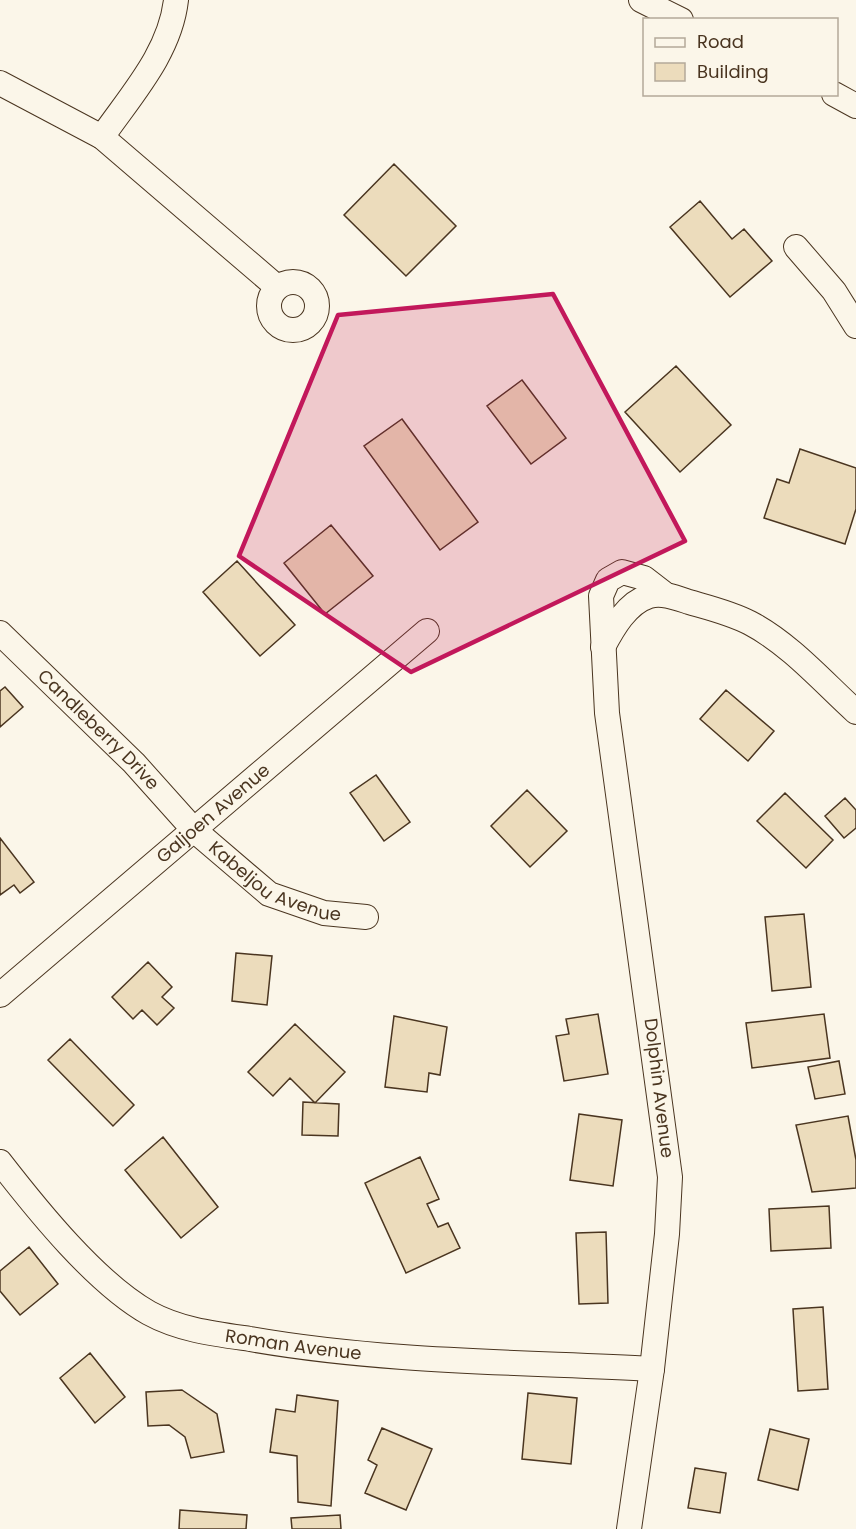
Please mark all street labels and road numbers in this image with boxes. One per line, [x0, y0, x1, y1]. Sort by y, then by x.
street label: Candleberry Drive [32, 663, 165, 795]
street label: Galjoen Avenue [151, 757, 275, 868]
street label: Kabeljou Avenue [204, 835, 342, 927]
street label: Dolphin Avenue [639, 1017, 680, 1159]
street label: Roman Avenue [224, 1323, 363, 1366]

